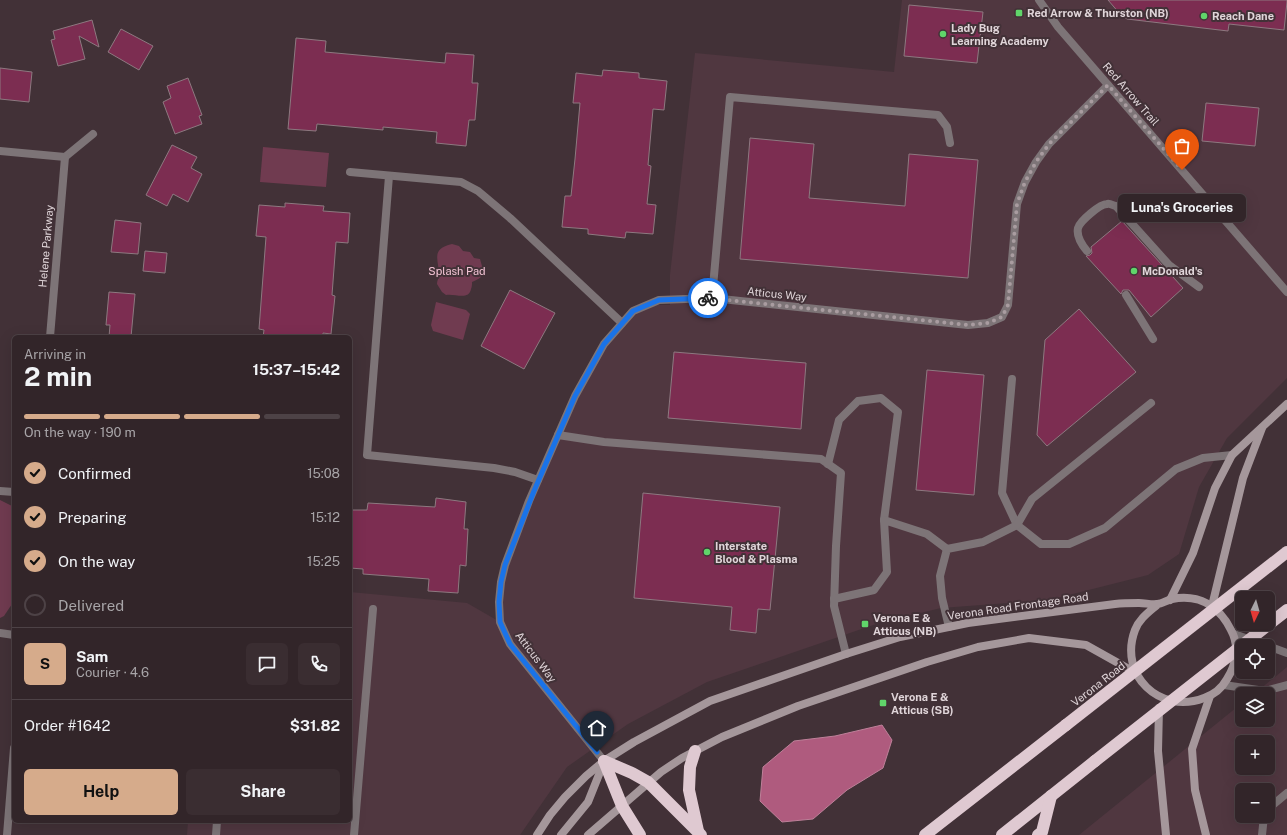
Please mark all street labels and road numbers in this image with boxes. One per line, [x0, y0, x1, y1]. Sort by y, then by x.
street label: Red Arrow Trail [1101, 60, 1161, 128]
street label: Helene Parkway [36, 204, 56, 288]
street label: Atticus Way [747, 285, 808, 303]
street label: Verona Road Frontage Road [947, 590, 1089, 622]
street label: Atticus Way [513, 629, 559, 685]
street label: Verona Road [1069, 659, 1127, 709]

